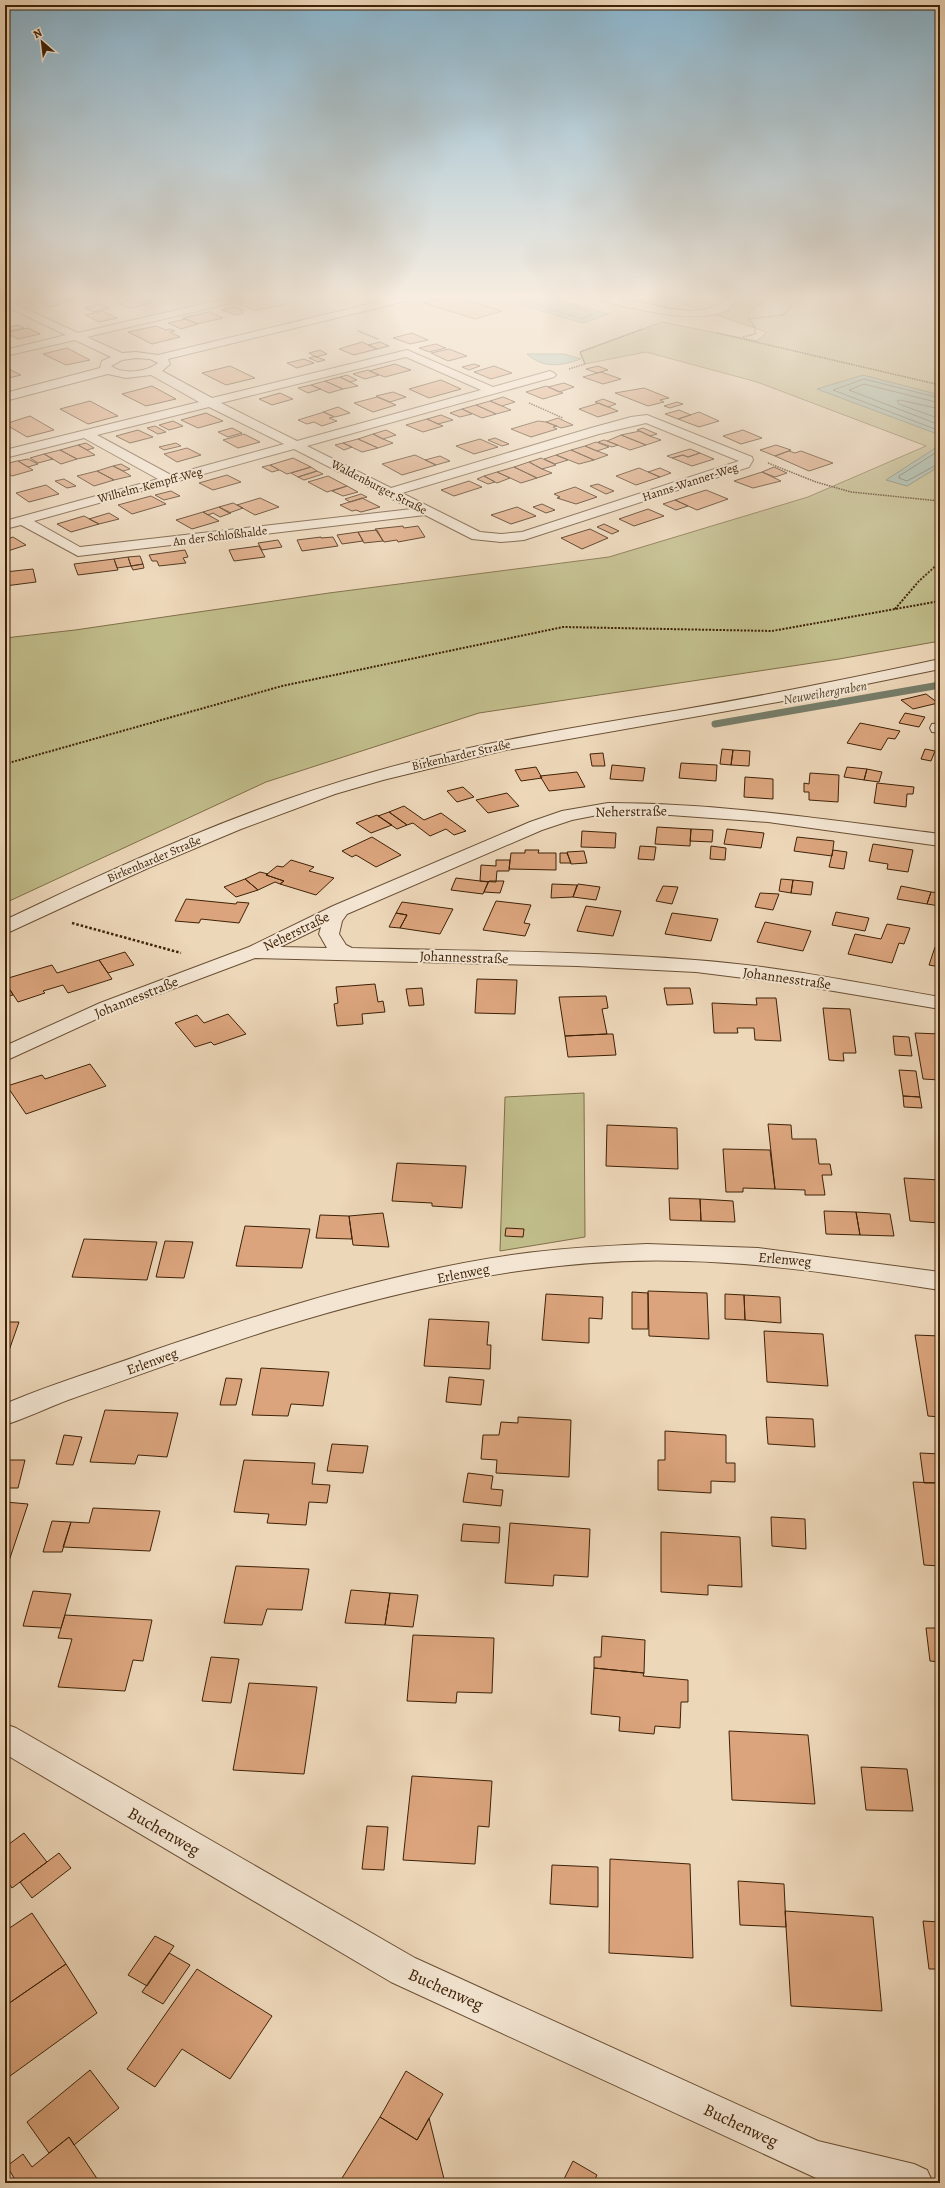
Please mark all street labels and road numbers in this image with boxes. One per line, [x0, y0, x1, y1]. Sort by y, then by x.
street label: Waldenburger Straße [327, 455, 430, 518]
street label: Hanns-Wanner-Weg [640, 459, 740, 505]
street label: Wilhelm-Kempff-Weg [95, 463, 204, 507]
street label: An der Schloßhalde [171, 522, 268, 550]
street label: Birkenharder Straße [410, 736, 512, 774]
street label: Neherstraße [595, 801, 667, 822]
street label: Birkenharder Straße [104, 832, 204, 886]
street label: Neherstraße [260, 907, 333, 956]
street label: Johannesstraße [419, 946, 509, 969]
street label: Johannesstraße [742, 963, 832, 994]
street label: Johannesstraße [91, 972, 181, 1023]
street label: Erlenweg [758, 1248, 812, 1271]
street label: Erlenweg [435, 1259, 491, 1288]
street label: Erlenweg [124, 1343, 180, 1379]
street label: Buchenweg [123, 1801, 205, 1862]
street label: Buchenweg [405, 1963, 487, 2016]
street label: Buchenweg [700, 2098, 782, 2153]

